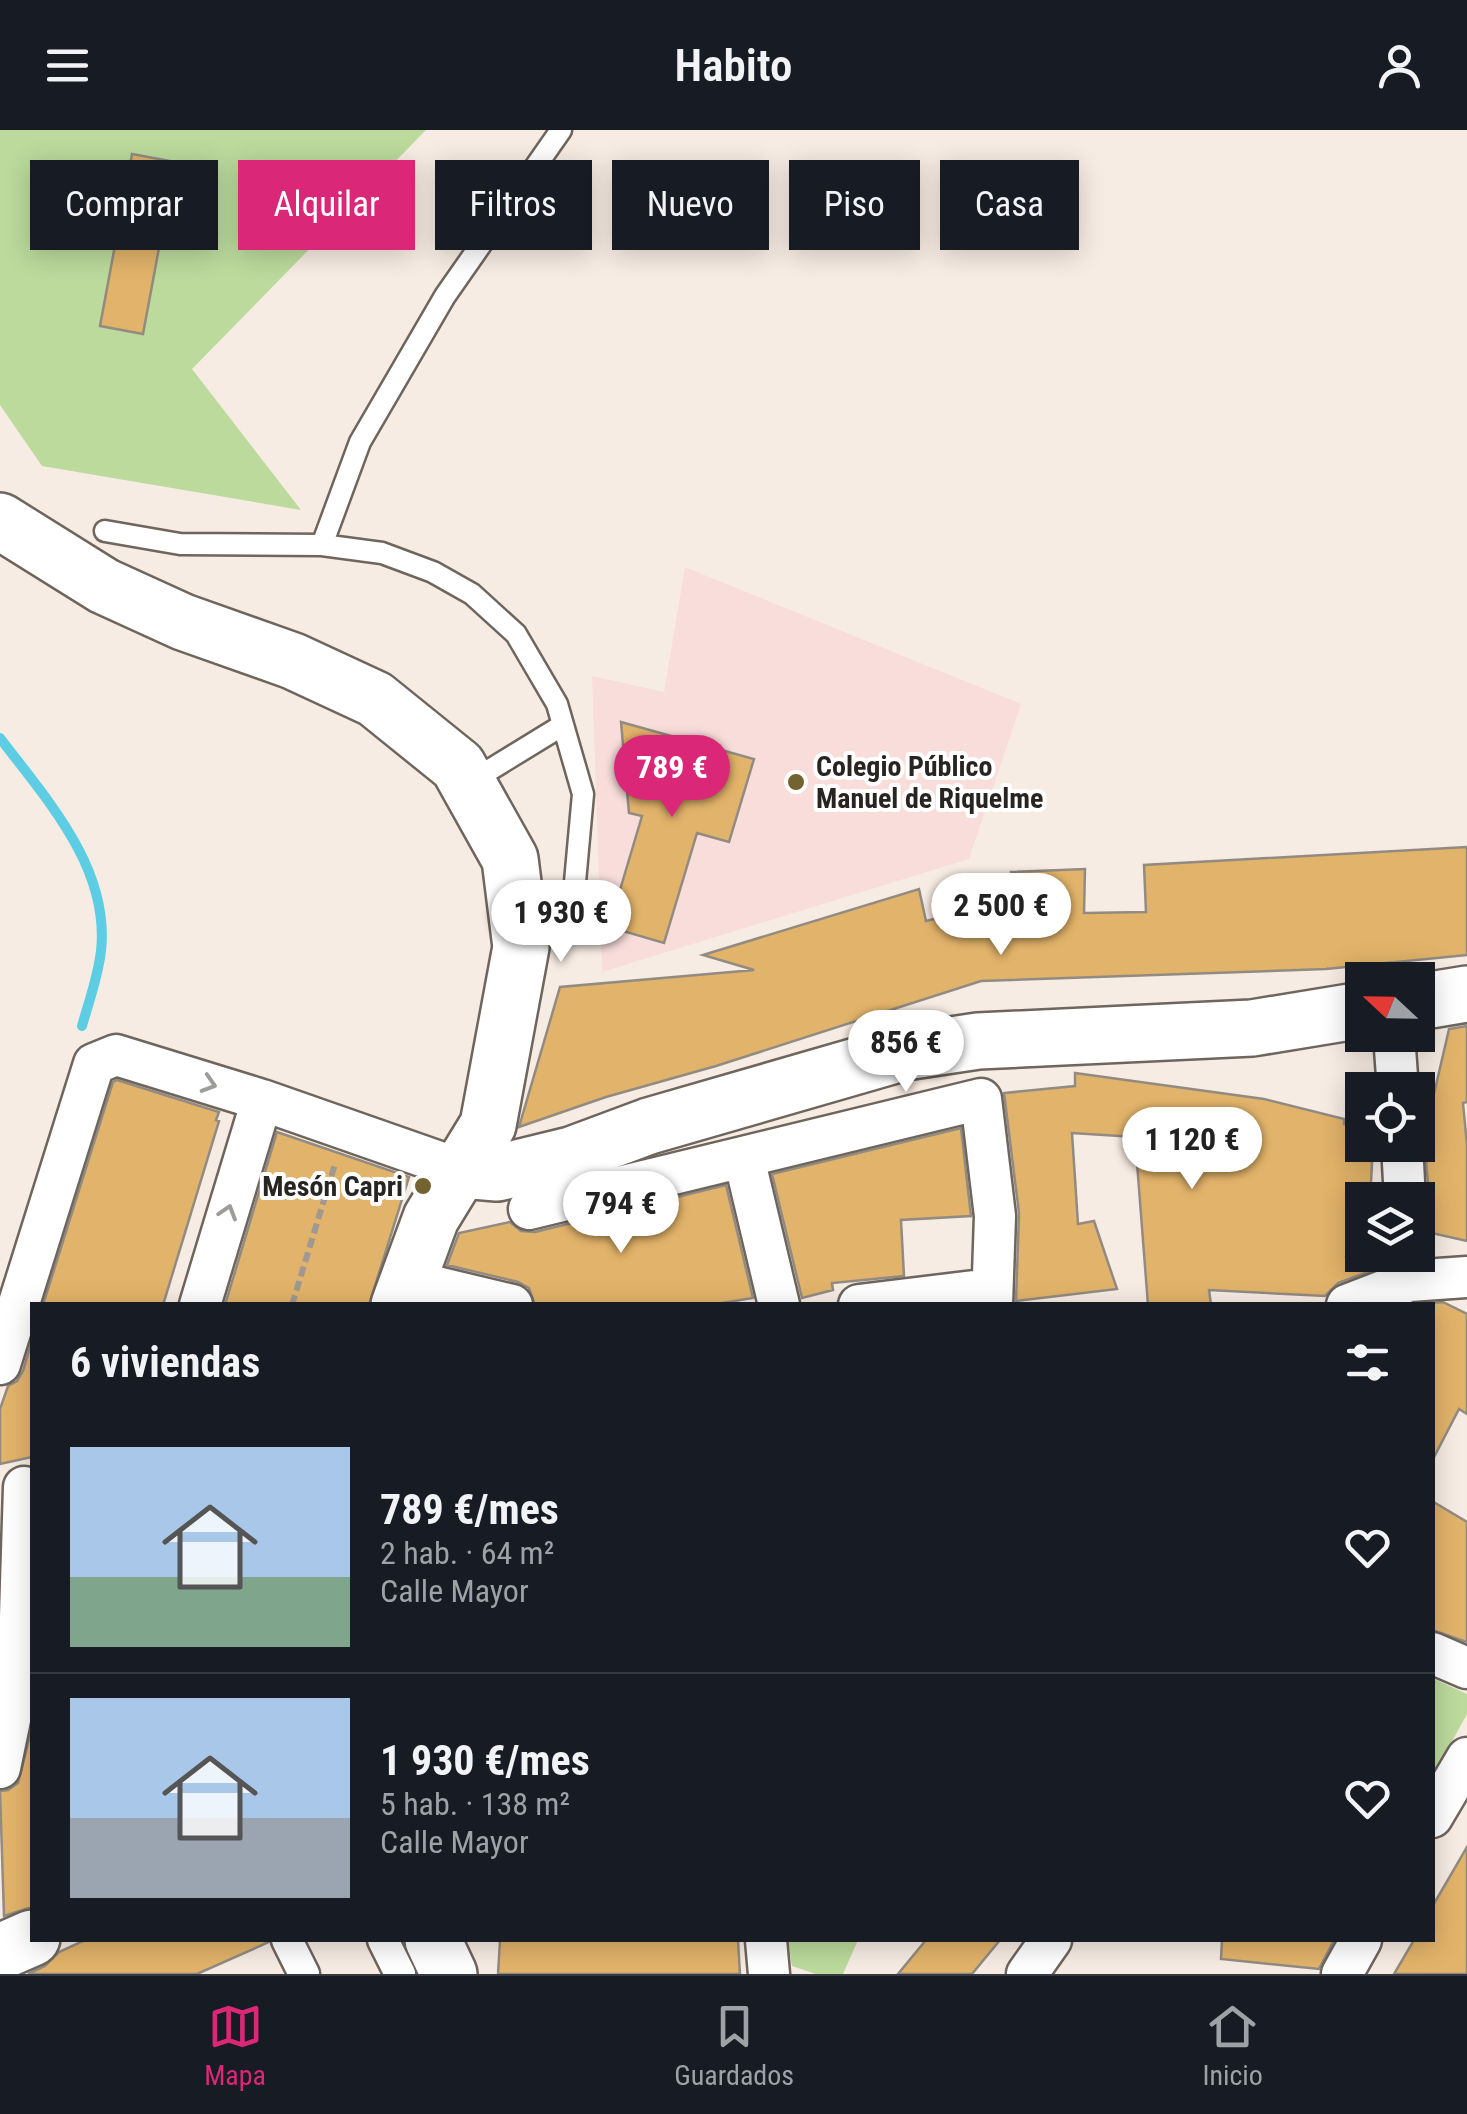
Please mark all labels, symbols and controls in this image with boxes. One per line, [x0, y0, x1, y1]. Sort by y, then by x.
icon: menu [40, 38, 95, 93]
icon: person [1372, 38, 1427, 93]
text: Habito [675, 39, 792, 92]
chip: Comprar [30, 160, 218, 250]
chip: Alquilar [238, 160, 415, 250]
chip: Filtros [435, 160, 592, 250]
chip: Nuevo [612, 160, 769, 250]
chip: Piso [789, 160, 920, 250]
chip: Casa [940, 160, 1079, 250]
pin: 789 € [602, 735, 742, 820]
text: 789 € [636, 748, 708, 786]
place label: Colegio Público Manuel de Riquelme [816, 750, 1043, 815]
marker: Colegio Público Manuel de Riquelme [785, 771, 807, 793]
pin: 2 500 € [909, 873, 1093, 958]
pin: 1 930 € [469, 880, 653, 965]
text: 2 500 € [953, 886, 1049, 924]
text: 1 930 € [513, 893, 609, 931]
north arrow [1345, 962, 1435, 1052]
map controls [1345, 962, 1435, 1272]
pin: 856 € [836, 1010, 976, 1095]
text: 856 € [870, 1023, 942, 1061]
one-way arrow [199, 1072, 216, 1093]
button: locate [1345, 1072, 1435, 1162]
pin: 1 120 € [1100, 1107, 1284, 1192]
text: 1 120 € [1144, 1120, 1240, 1158]
place label: Mesón Capri [262, 1170, 403, 1203]
pin: 794 € [551, 1171, 691, 1256]
marker: Mesón Capri [412, 1175, 434, 1197]
button: layers [1345, 1182, 1435, 1272]
text: 794 € [585, 1184, 657, 1222]
one-way arrow [216, 1204, 237, 1221]
icon: filters [1340, 1335, 1395, 1390]
text: 6 viviendas [70, 1338, 260, 1387]
text: 789 €/mes [380, 1485, 559, 1534]
icon: home [150, 1487, 270, 1607]
icon: heart [1340, 1520, 1395, 1575]
text: 2 hab. · 64 m² [380, 1534, 554, 1572]
text: Calle Mayor [380, 1572, 529, 1610]
text: 1 930 €/mes [380, 1736, 590, 1785]
icon: home [150, 1738, 270, 1858]
icon: heart [1340, 1771, 1395, 1826]
text: 5 hab. · 138 m² [380, 1785, 570, 1823]
text: Calle Mayor [380, 1823, 529, 1861]
tab: Mapa [204, 1999, 266, 2092]
tab: Guardados [674, 1999, 794, 2092]
tab: Inicio [1202, 1999, 1263, 2092]

